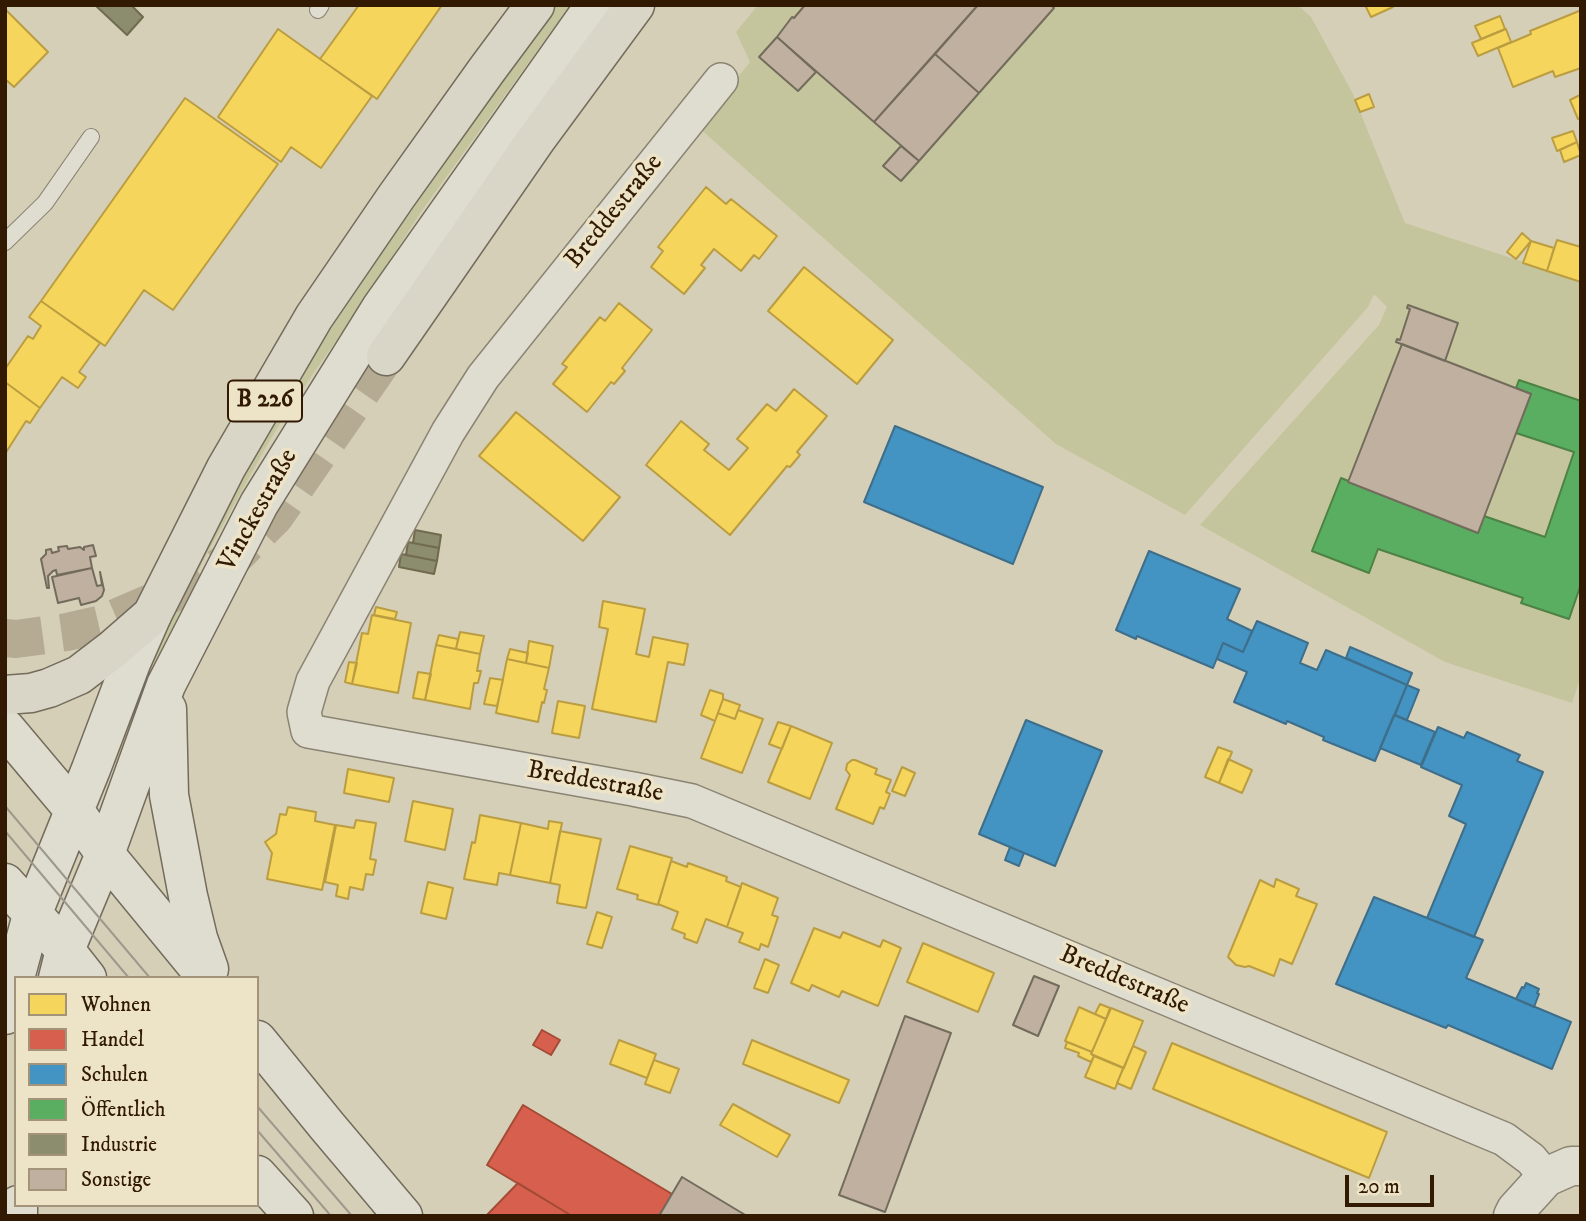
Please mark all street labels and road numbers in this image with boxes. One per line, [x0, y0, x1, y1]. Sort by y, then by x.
street label: Breddestraße [560, 149, 670, 275]
road number: B 226 [228, 380, 302, 422]
street label: Vinckestraße [213, 444, 305, 578]
street label: Breddestraße [524, 756, 666, 810]
street label: Breddestraße [1055, 940, 1193, 1022]

